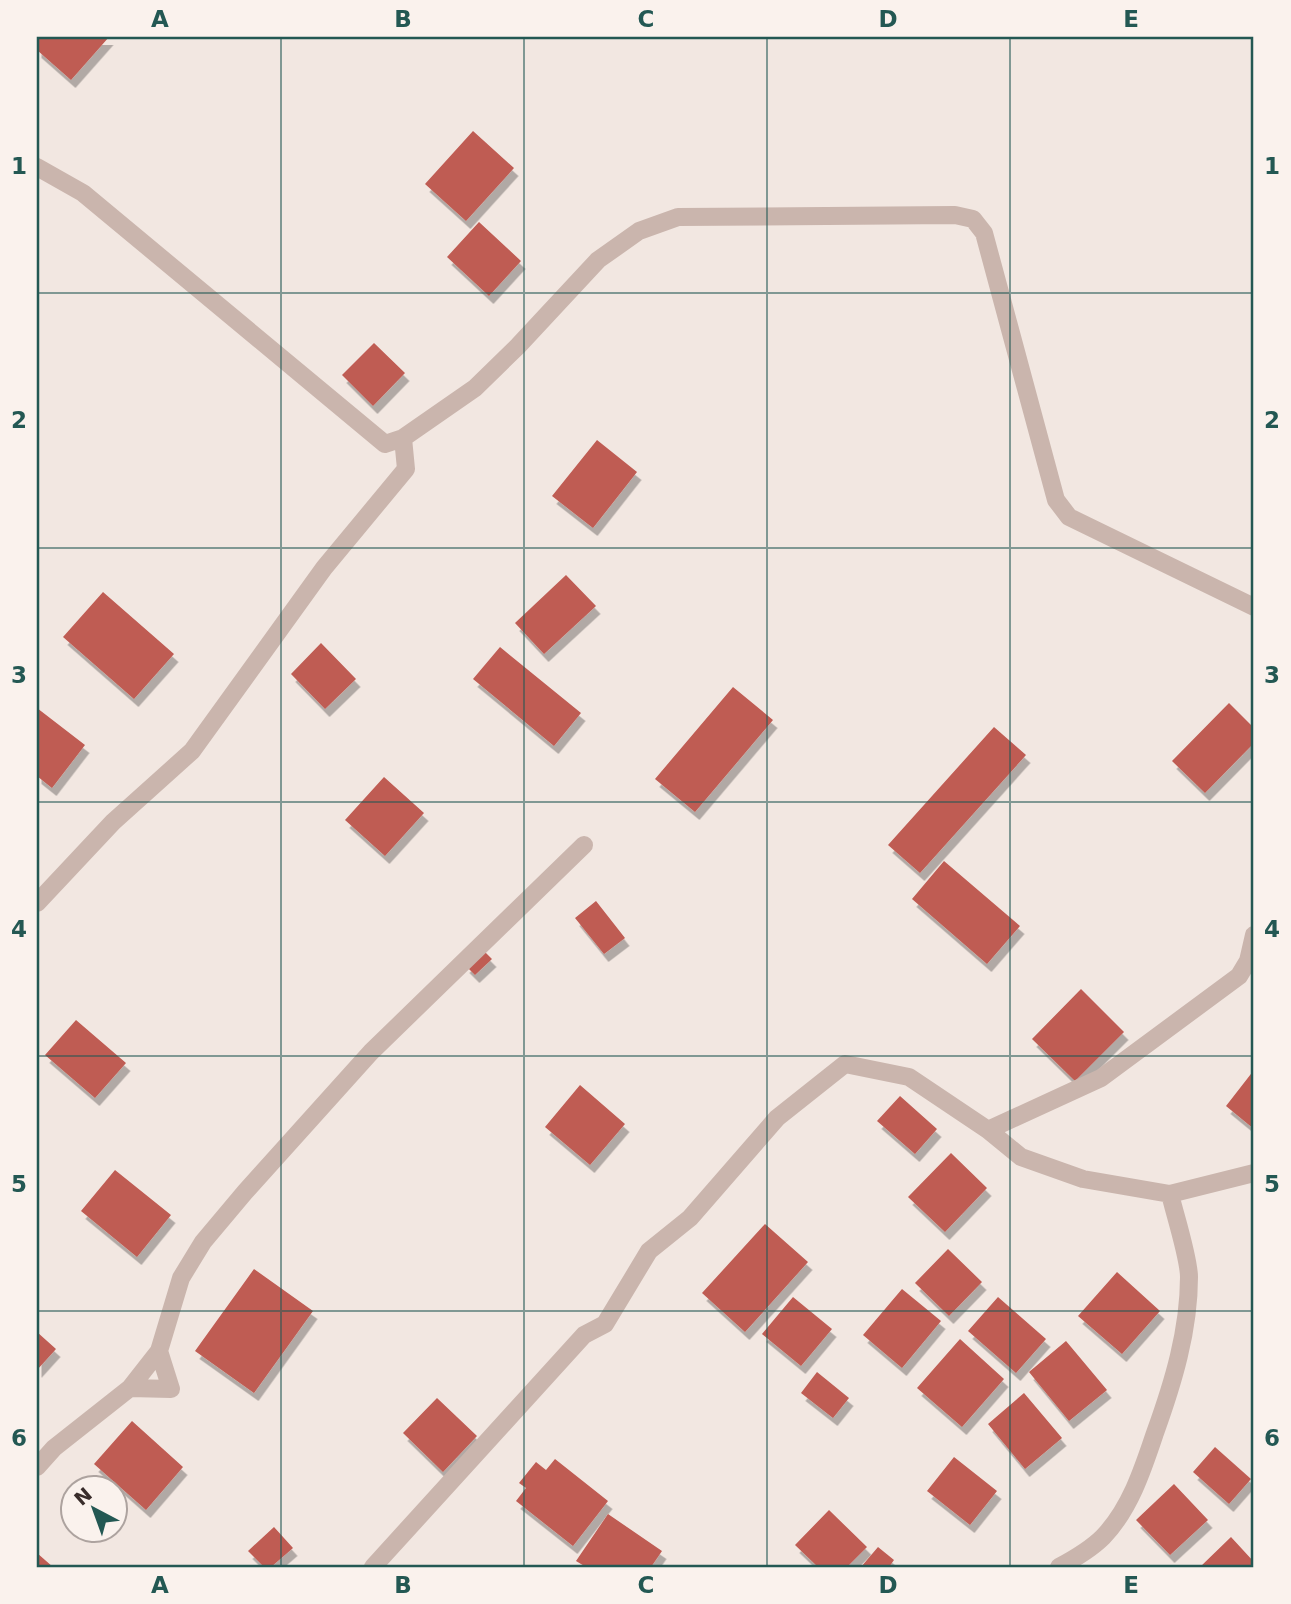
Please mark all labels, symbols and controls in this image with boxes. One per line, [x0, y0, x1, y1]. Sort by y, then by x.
text: A [151, 6, 169, 32]
text: B [394, 6, 412, 32]
text: C [638, 6, 654, 32]
text: D [878, 6, 898, 32]
text: E [1123, 6, 1139, 32]
text: 1 [11, 153, 27, 179]
text: 1 [1264, 153, 1280, 179]
text: 2 [11, 407, 27, 433]
text: 2 [1264, 407, 1280, 433]
text: 3 [11, 662, 27, 688]
text: 3 [1264, 662, 1280, 688]
text: 4 [11, 916, 27, 942]
text: 4 [1264, 916, 1280, 942]
text: 5 [11, 1171, 27, 1197]
text: 5 [1264, 1171, 1280, 1197]
text: 6 [11, 1425, 27, 1451]
text: 6 [1264, 1425, 1280, 1451]
north arrow [60, 1474, 130, 1544]
text: N [70, 1483, 96, 1510]
text: A [151, 1572, 169, 1598]
text: B [394, 1572, 412, 1598]
text: C [638, 1572, 654, 1598]
text: D [878, 1572, 898, 1598]
text: E [1123, 1572, 1139, 1598]

